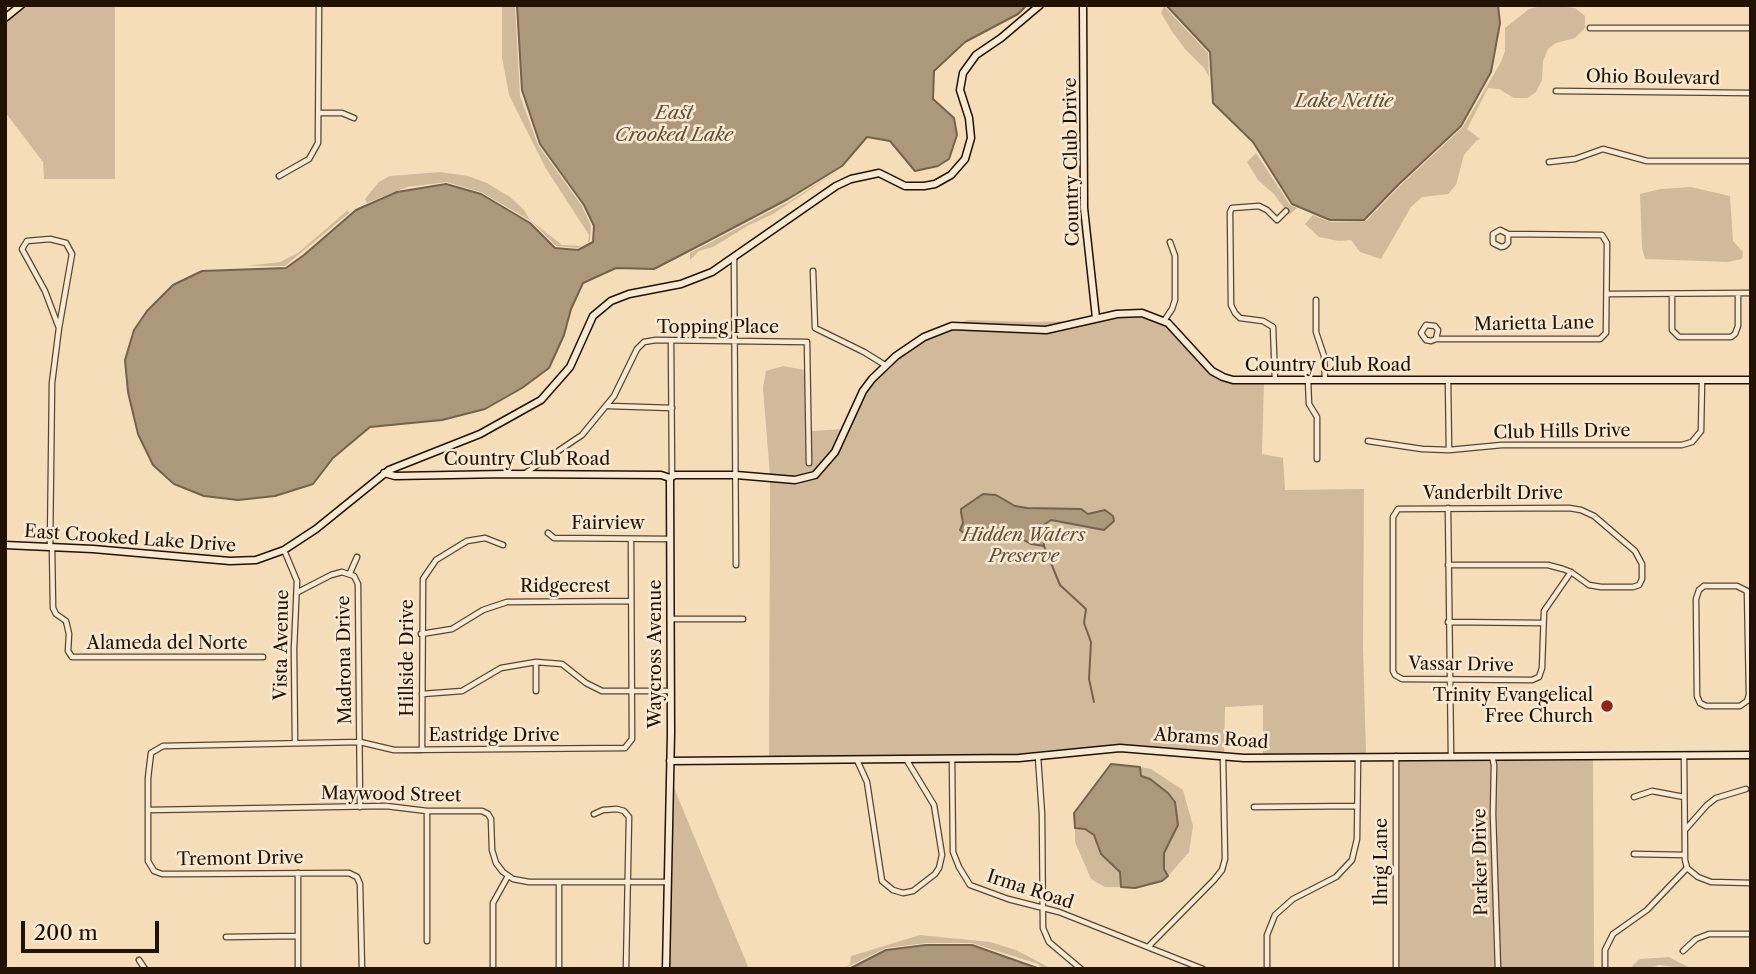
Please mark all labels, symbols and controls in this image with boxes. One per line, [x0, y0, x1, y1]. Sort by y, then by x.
street label: Ohio Boulevard [1586, 66, 1720, 90]
street label: Country Club Drive [1060, 77, 1084, 247]
water label: Lake Nettie [1295, 91, 1393, 113]
water label: East Crooked Lake [615, 103, 733, 147]
street label: Marietta Lane [1474, 312, 1594, 336]
street label: Topping Place [657, 317, 779, 339]
street label: Country Club Road [1245, 355, 1411, 377]
street label: Club Hills Drive [1493, 420, 1631, 444]
street label: Country Club Road [444, 449, 610, 471]
street label: Vanderbilt Drive [1423, 483, 1563, 505]
street label: Fairview [571, 513, 645, 535]
street label: East Crooked Lake Drive [23, 521, 237, 557]
park label: Hidden Waters Preserve [962, 525, 1086, 568]
street label: Ridgecrest [520, 576, 610, 598]
street label: Waycross Avenue [645, 580, 667, 728]
street label: Vista Avenue [270, 589, 294, 701]
street label: Madrona Drive [333, 595, 357, 725]
street label: Hillside Drive [397, 599, 419, 717]
street label: Alameda del Norte [87, 633, 247, 655]
street label: Vassar Drive [1408, 653, 1514, 677]
place label: Trinity Evangelical Free Church [1433, 685, 1593, 728]
marker: Trinity Evangelical Free Church [1599, 698, 1615, 714]
street label: Abrams Road [1153, 724, 1269, 754]
street label: Eastridge Drive [428, 725, 560, 747]
street label: Maywood Street [321, 783, 461, 807]
street label: Parker Drive [1469, 808, 1493, 916]
street label: Ihrig Lane [1371, 818, 1393, 906]
street label: Tremont Drive [176, 847, 304, 871]
street label: Irma Road [984, 866, 1076, 914]
scale bar [24, 908, 163, 952]
text: 200 m [34, 920, 98, 945]

